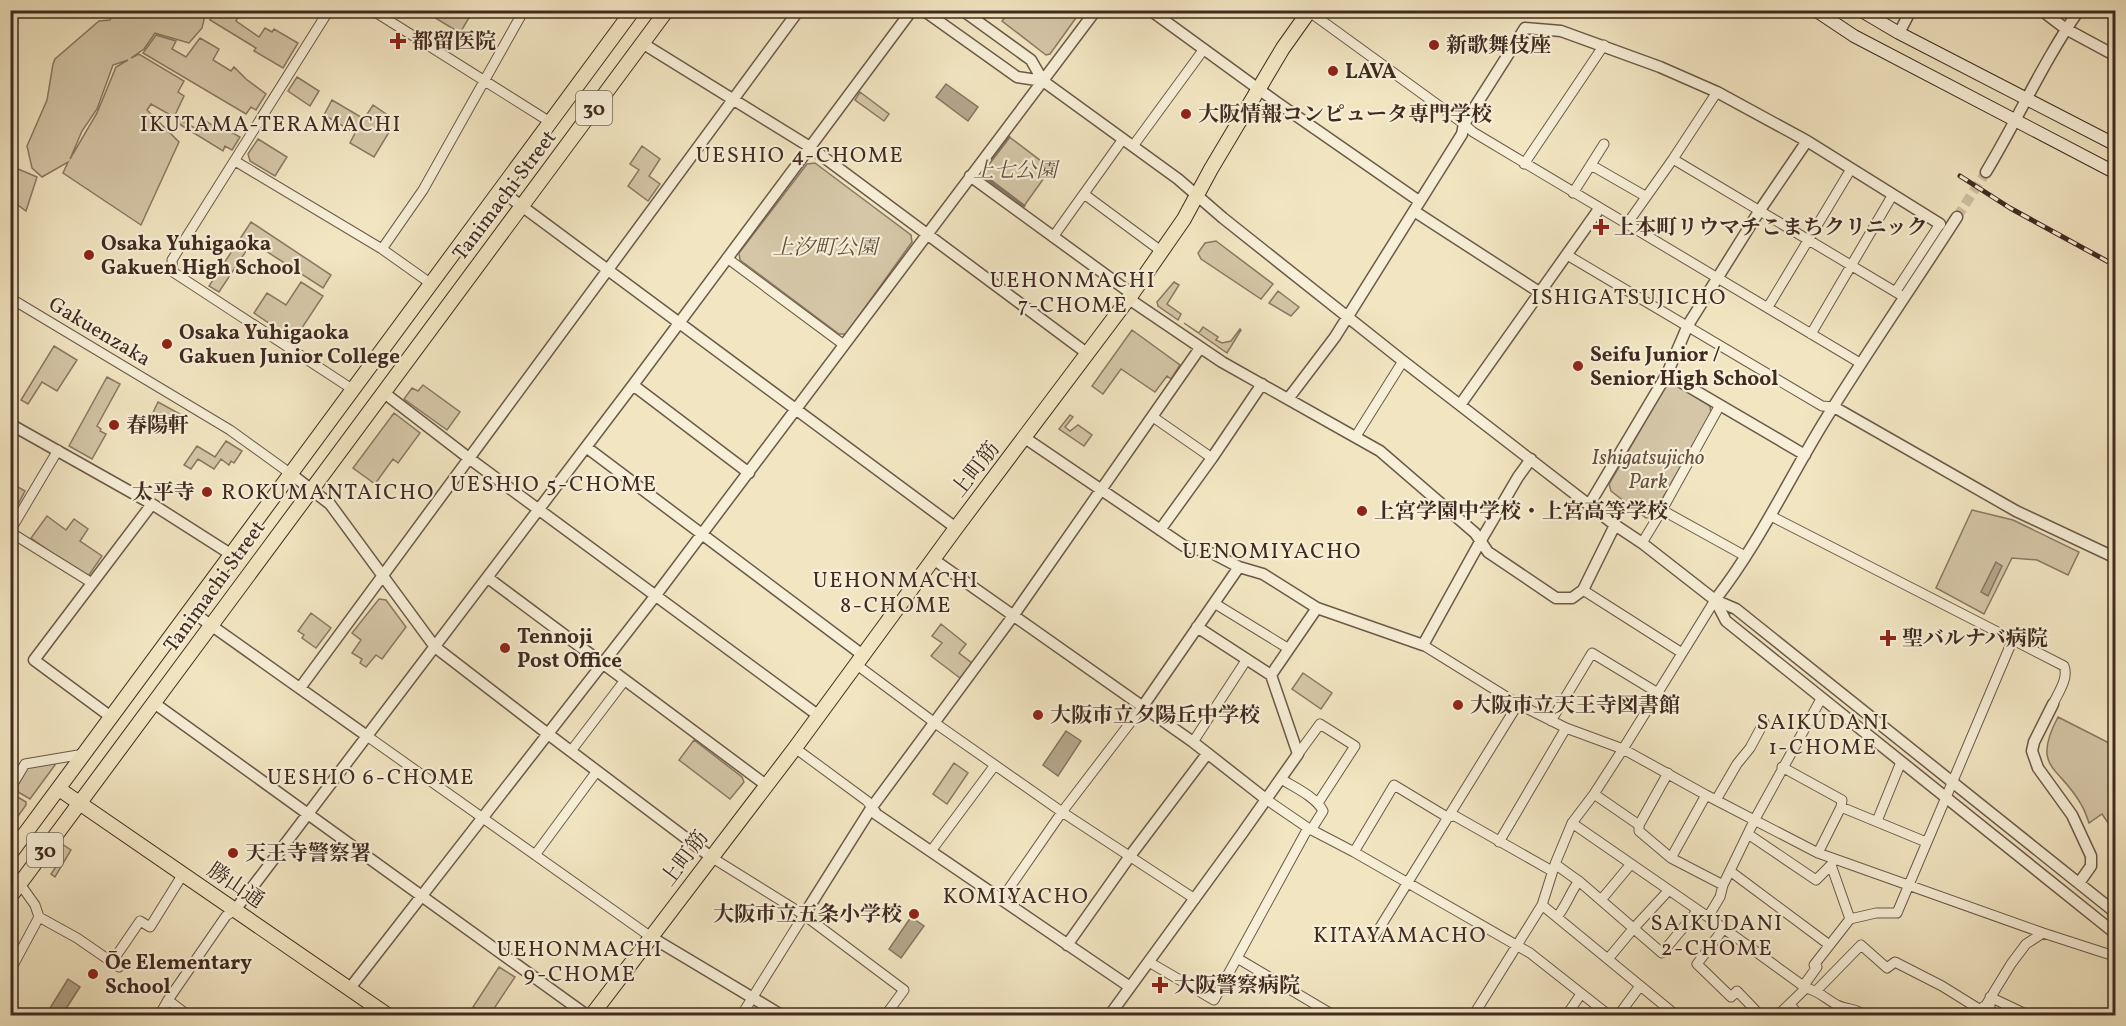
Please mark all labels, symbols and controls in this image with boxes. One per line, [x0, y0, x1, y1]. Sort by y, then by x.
place label: 都留医院 [412, 28, 496, 57]
marker: 都留医院 [389, 32, 407, 50]
place label: 新歌舞伎座 [1446, 32, 1551, 61]
marker: 新歌舞伎座 [1427, 38, 1441, 52]
place label: LAVA [1345, 58, 1396, 87]
marker: LAVA [1326, 64, 1340, 78]
road number: 30 [576, 91, 612, 125]
place label: 大阪情報コンピュータ専門学校 [1198, 101, 1492, 130]
marker: 大阪情報コンピュータ専門学校 [1179, 107, 1193, 121]
district label: IKUTAMA-TERAMACHI [140, 110, 402, 141]
street label: Tanimachi Street [447, 125, 564, 267]
district label: UESHIO 4-CHOME [696, 141, 904, 172]
park label: 上七公園 [973, 157, 1060, 186]
place label: 上本町リウマチこまちクリニック [1614, 214, 1928, 243]
marker: 上本町リウマチこまちクリニック [1592, 218, 1610, 236]
place label: Osaka Yuhigaoka Gakuen High School [101, 230, 301, 283]
park label: 上汐町公園 [773, 234, 880, 263]
marker: Osaka Yuhigaoka Gakuen High School [82, 248, 96, 262]
district label: UEHONMACHI 7-CHOME [990, 266, 1156, 322]
district label: ISHIGATSUJICHO [1531, 283, 1727, 314]
street label: Gakuenzaka [43, 290, 156, 374]
place label: Osaka Yuhigaoka Gakuen Junior College [179, 319, 400, 372]
marker: Osaka Yuhigaoka Gakuen Junior College [160, 337, 174, 351]
place label: Seifu Junior / Senior High School [1590, 341, 1778, 394]
marker: Seifu Junior / Senior High School [1571, 359, 1585, 373]
place label: 春陽軒 [126, 412, 189, 441]
marker: 春陽軒 [107, 418, 121, 432]
street label: 上町筋 [945, 436, 1007, 504]
park label: Ishigatsujicho Park [1592, 444, 1705, 497]
district label: UESHIO 5-CHOME [450, 470, 658, 501]
district label: ROKUMANTAICHO [221, 478, 435, 509]
place label: 太平寺 [132, 479, 195, 508]
marker: 太平寺 [200, 485, 214, 499]
place label: 上宮学園中学校・上宮高等学校 [1374, 498, 1668, 527]
marker: 上宮学園中学校・上宮高等学校 [1355, 504, 1369, 518]
street label: Tanimachi Street [158, 515, 273, 659]
district label: UENOMIYACHO [1182, 537, 1362, 568]
district label: UEHONMACHI 8-CHOME [813, 566, 979, 622]
place label: Tennoji Post Office [517, 623, 622, 676]
place label: 聖バルナバ病院 [1902, 625, 2048, 654]
marker: 聖バルナバ病院 [1879, 629, 1897, 647]
marker: Tennoji Post Office [498, 641, 512, 655]
place label: 大阪市立天王寺図書館 [1470, 692, 1680, 721]
marker: 大阪市立天王寺図書館 [1451, 698, 1465, 712]
place label: 大阪市立夕陽丘中学校 [1050, 702, 1260, 731]
marker: 大阪市立夕陽丘中学校 [1031, 708, 1045, 722]
district label: SAIKUDANI 1-CHOME [1756, 708, 1890, 764]
district label: UESHIO 6-CHOME [267, 763, 475, 794]
street label: 上町筋 [655, 825, 716, 893]
road number: 30 [27, 833, 63, 867]
place label: 天王寺警察署 [245, 840, 371, 869]
marker: 天王寺警察署 [226, 846, 240, 860]
street label: 勝山通 [201, 857, 269, 916]
district label: KOMIYACHO [943, 882, 1089, 913]
place label: 大阪市立五条小学校 [713, 901, 902, 930]
marker: 大阪市立五条小学校 [907, 907, 921, 921]
district label: SAIKUDANI 2-CHOME [1650, 909, 1784, 965]
district label: KITAYAMACHO [1313, 921, 1487, 952]
district label: UEHONMACHI 9-CHOME [497, 935, 663, 991]
place label: Ōe Elementary School [105, 949, 252, 1002]
marker: Ōe Elementary School [86, 967, 100, 981]
place label: 大阪警察病院 [1174, 972, 1300, 1001]
marker: 大阪警察病院 [1151, 976, 1169, 994]

